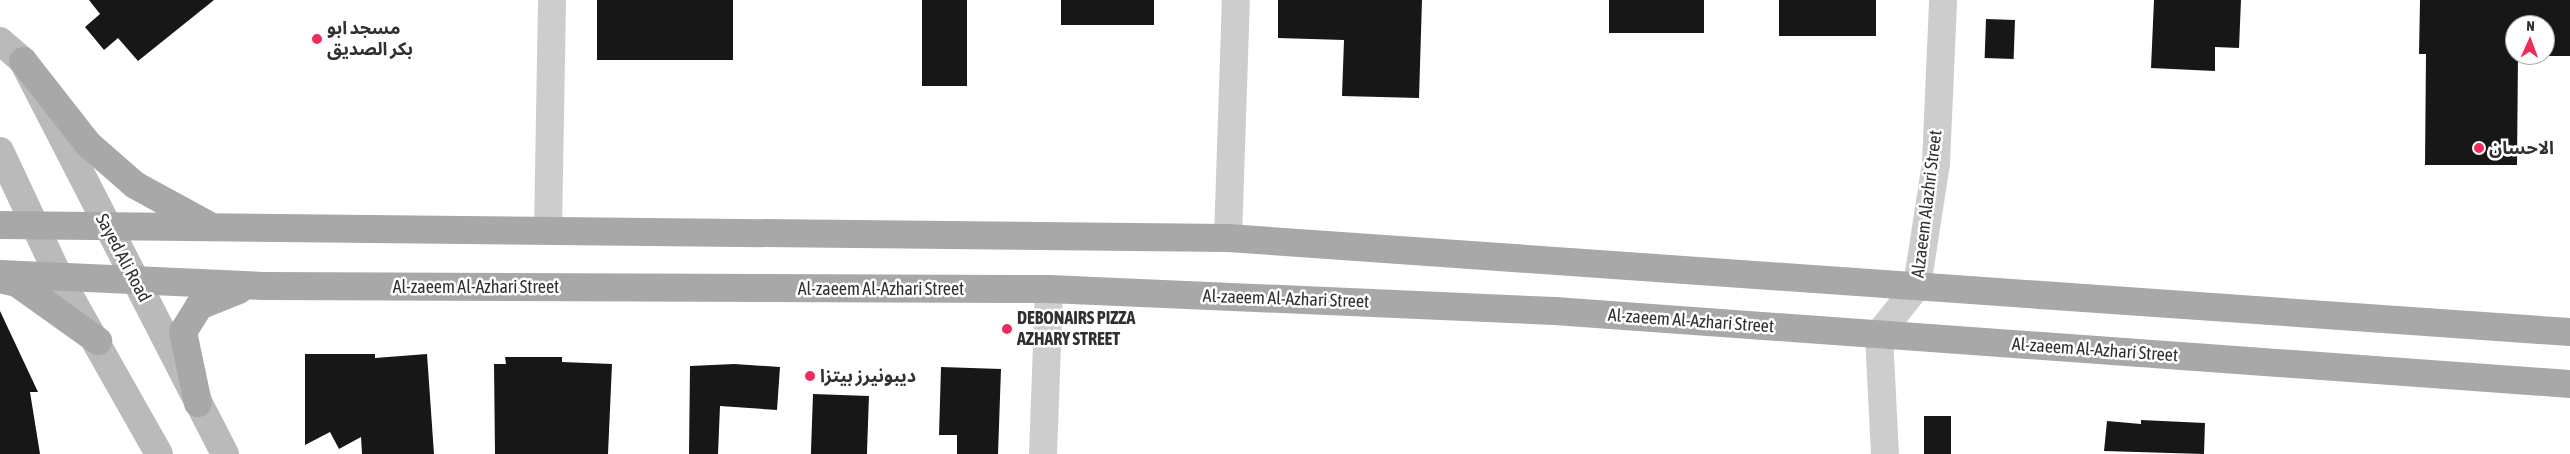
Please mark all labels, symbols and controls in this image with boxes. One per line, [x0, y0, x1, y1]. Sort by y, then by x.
north arrow [2505, 15, 2555, 65]
place label: مسجد ابو بكر الصديق [327, 18, 413, 60]
text: N [2526, 18, 2535, 34]
marker: مسجد ابو بكر الصديق [311, 33, 323, 45]
street label: Alzaeem Alazhri Street [1907, 129, 1947, 279]
place label: الاحسان [2489, 137, 2554, 159]
marker: الاحسان [2473, 142, 2485, 154]
street label: Sayed Ali Road [91, 210, 155, 306]
street label: Al-zaeem Al-Azhari Street [393, 276, 559, 298]
street label: Al-zaeem Al-Azhari Street [798, 278, 964, 300]
street label: Al-zaeem Al-Azhari Street [1202, 285, 1370, 313]
street label: Al-zaeem Al-Azhari Street [1607, 304, 1775, 338]
place label: DEBONAIRS PIZZA AZHARY STREET [1017, 308, 1135, 350]
marker: DEBONAIRS PIZZA AZHARY STREET [1001, 323, 1013, 335]
street label: Al-zaeem Al-Azhari Street [2011, 333, 2179, 367]
place label: ديبونيرز بيتزا [820, 365, 916, 387]
marker: ديبونيرز بيتزا [804, 370, 816, 382]

